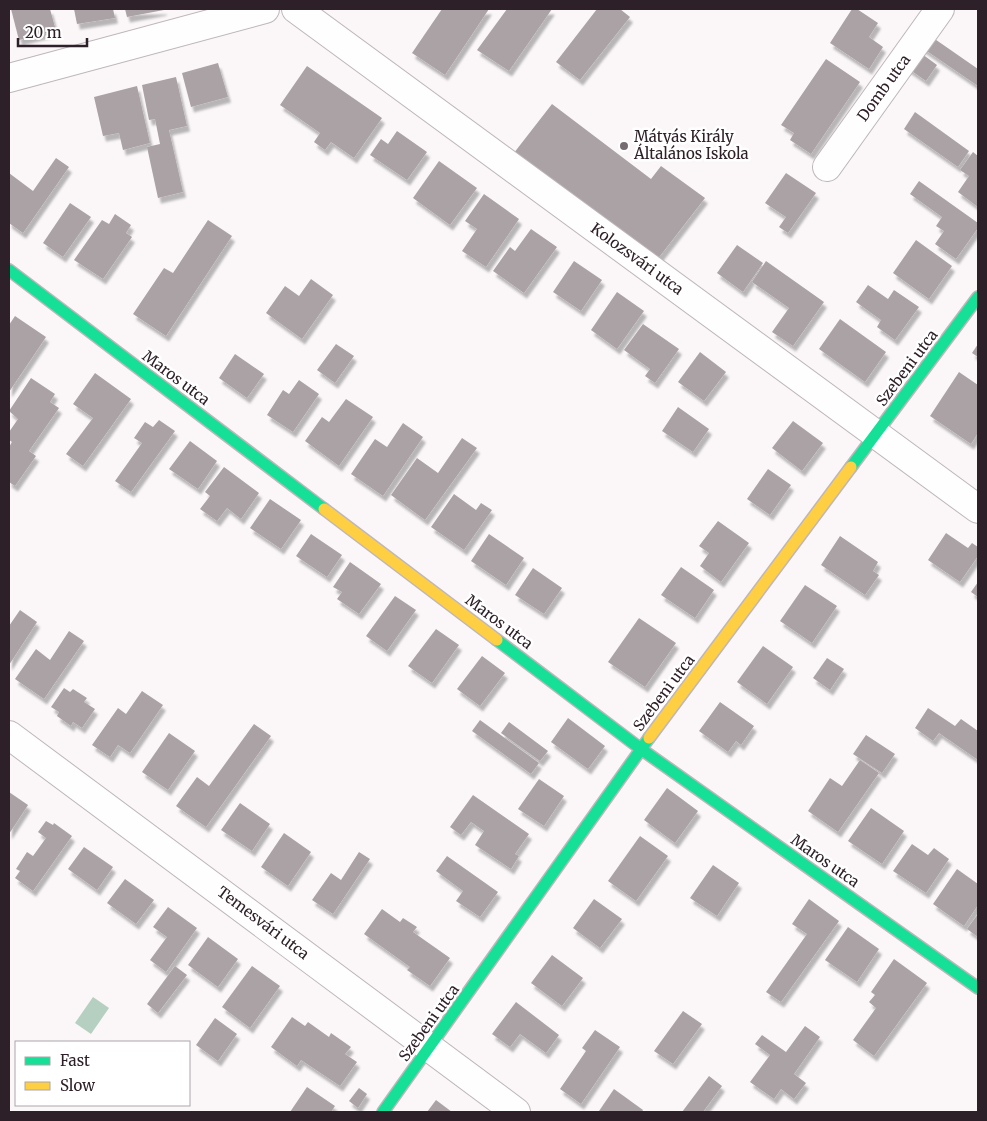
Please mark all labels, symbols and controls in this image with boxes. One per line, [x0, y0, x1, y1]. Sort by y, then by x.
scale bar [18, 15, 86, 47]
text: 20 m [25, 23, 62, 42]
street label: Domb utca [853, 51, 914, 125]
place label: Mátyás Király Általános Iskola [633, 127, 749, 163]
marker: Mátyás Király Általános Iskola [618, 140, 630, 152]
street label: Kolozsvári utca [587, 219, 687, 299]
street label: Szebeni utca [872, 326, 941, 410]
street label: Maros utca [139, 346, 214, 409]
street label: Maros utca [462, 590, 537, 653]
street label: Szebeni utca [629, 651, 698, 735]
street label: Maros utca [787, 830, 863, 891]
street label: Temesvári utca [214, 882, 313, 963]
street label: Szebeni utca [394, 981, 463, 1065]
legend [15, 1041, 190, 1106]
text: Fast [60, 1051, 90, 1070]
text: Slow [60, 1076, 95, 1095]

